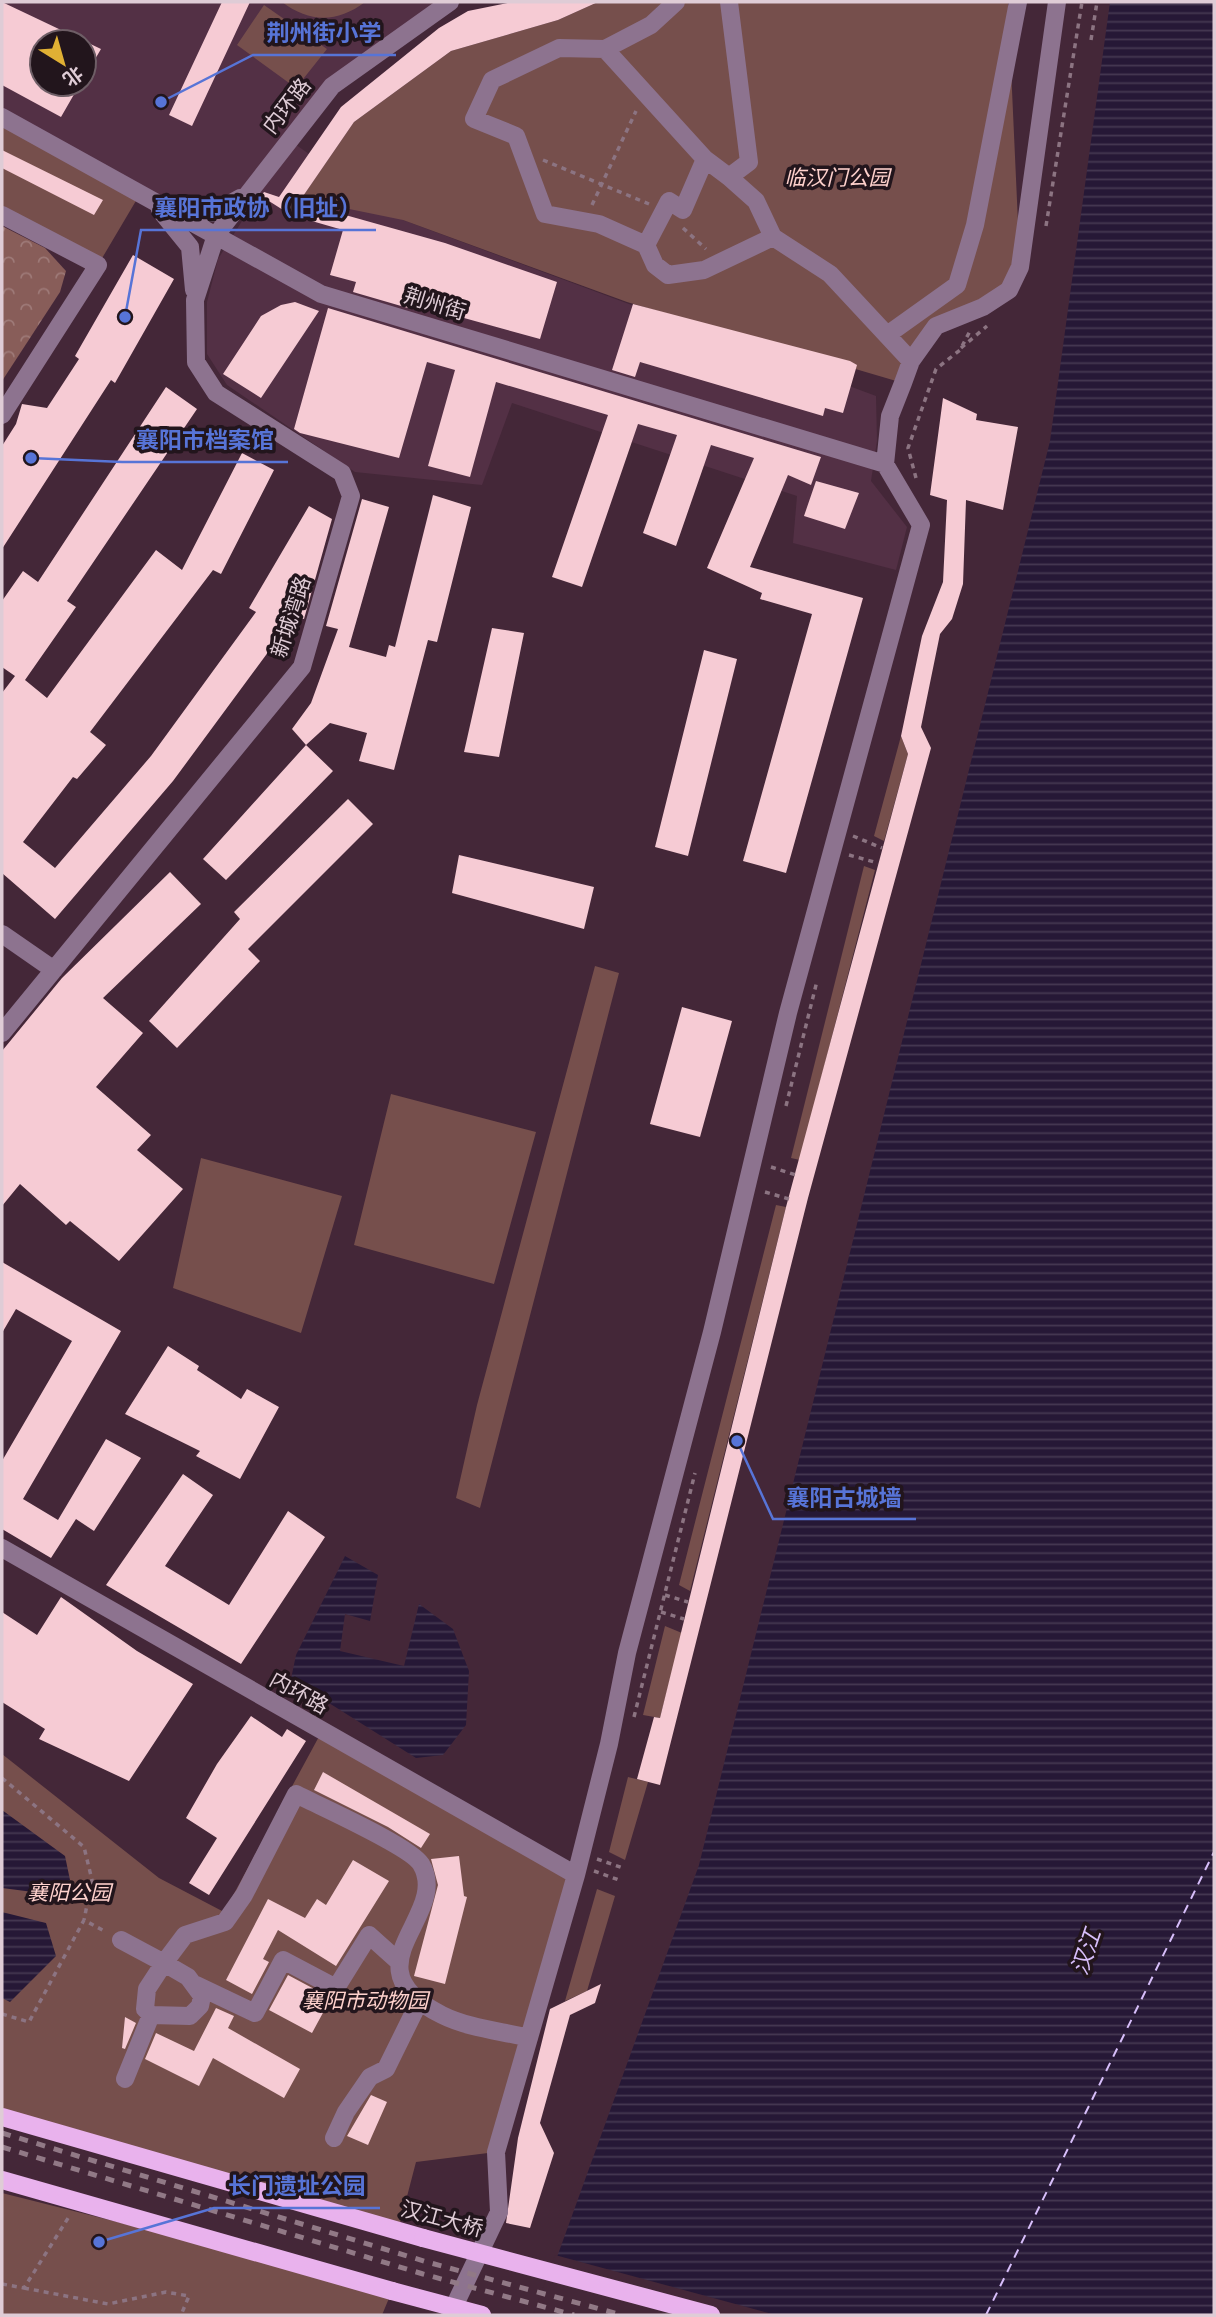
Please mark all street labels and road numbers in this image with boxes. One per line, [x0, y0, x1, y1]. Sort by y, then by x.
street label: 内环路 [254, 71, 317, 139]
street label: 荆州街 [401, 279, 470, 326]
street label: 新城湾路 [262, 572, 316, 661]
street label: 内环路 [265, 1663, 335, 1720]
street label: 汉江大桥 [398, 2192, 487, 2242]

